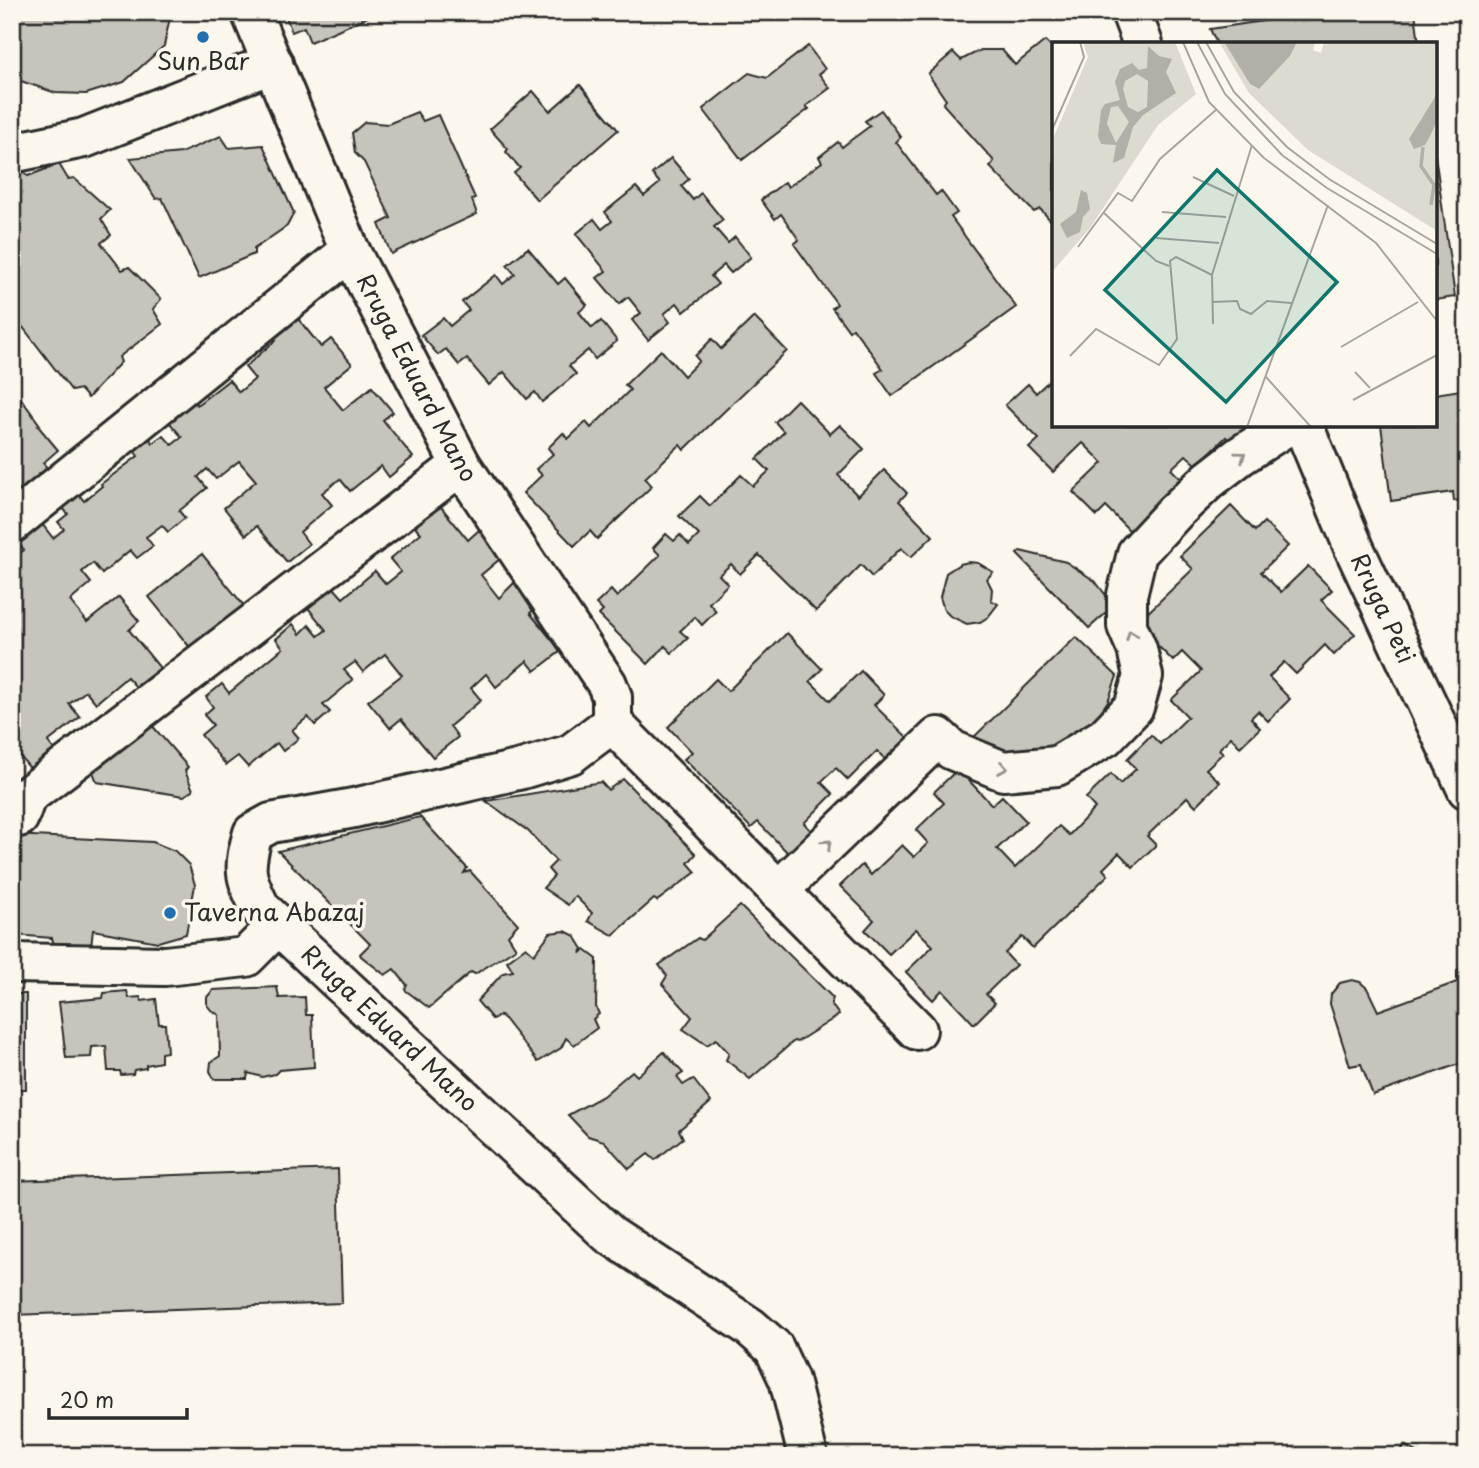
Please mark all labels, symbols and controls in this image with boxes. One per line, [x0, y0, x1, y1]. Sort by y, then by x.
marker: Sun Bar [195, 29, 211, 45]
place label: Sun Bar [157, 42, 249, 78]
inset map [1052, 42, 1437, 427]
street label: Rruga Eduard Mano [349, 267, 487, 488]
one-way arrow [1233, 451, 1246, 464]
street label: Rruga Peti [1343, 547, 1426, 669]
one-way arrow [1126, 630, 1140, 642]
one-way arrow [996, 759, 1008, 774]
one-way arrow [819, 839, 832, 852]
place label: Taverna Abazaj [184, 893, 364, 929]
marker: Taverna Abazaj [162, 905, 178, 921]
street label: Rruga Eduard Mano [294, 935, 487, 1119]
scale bar [49, 1377, 187, 1421]
text: 20 m [60, 1383, 114, 1415]

